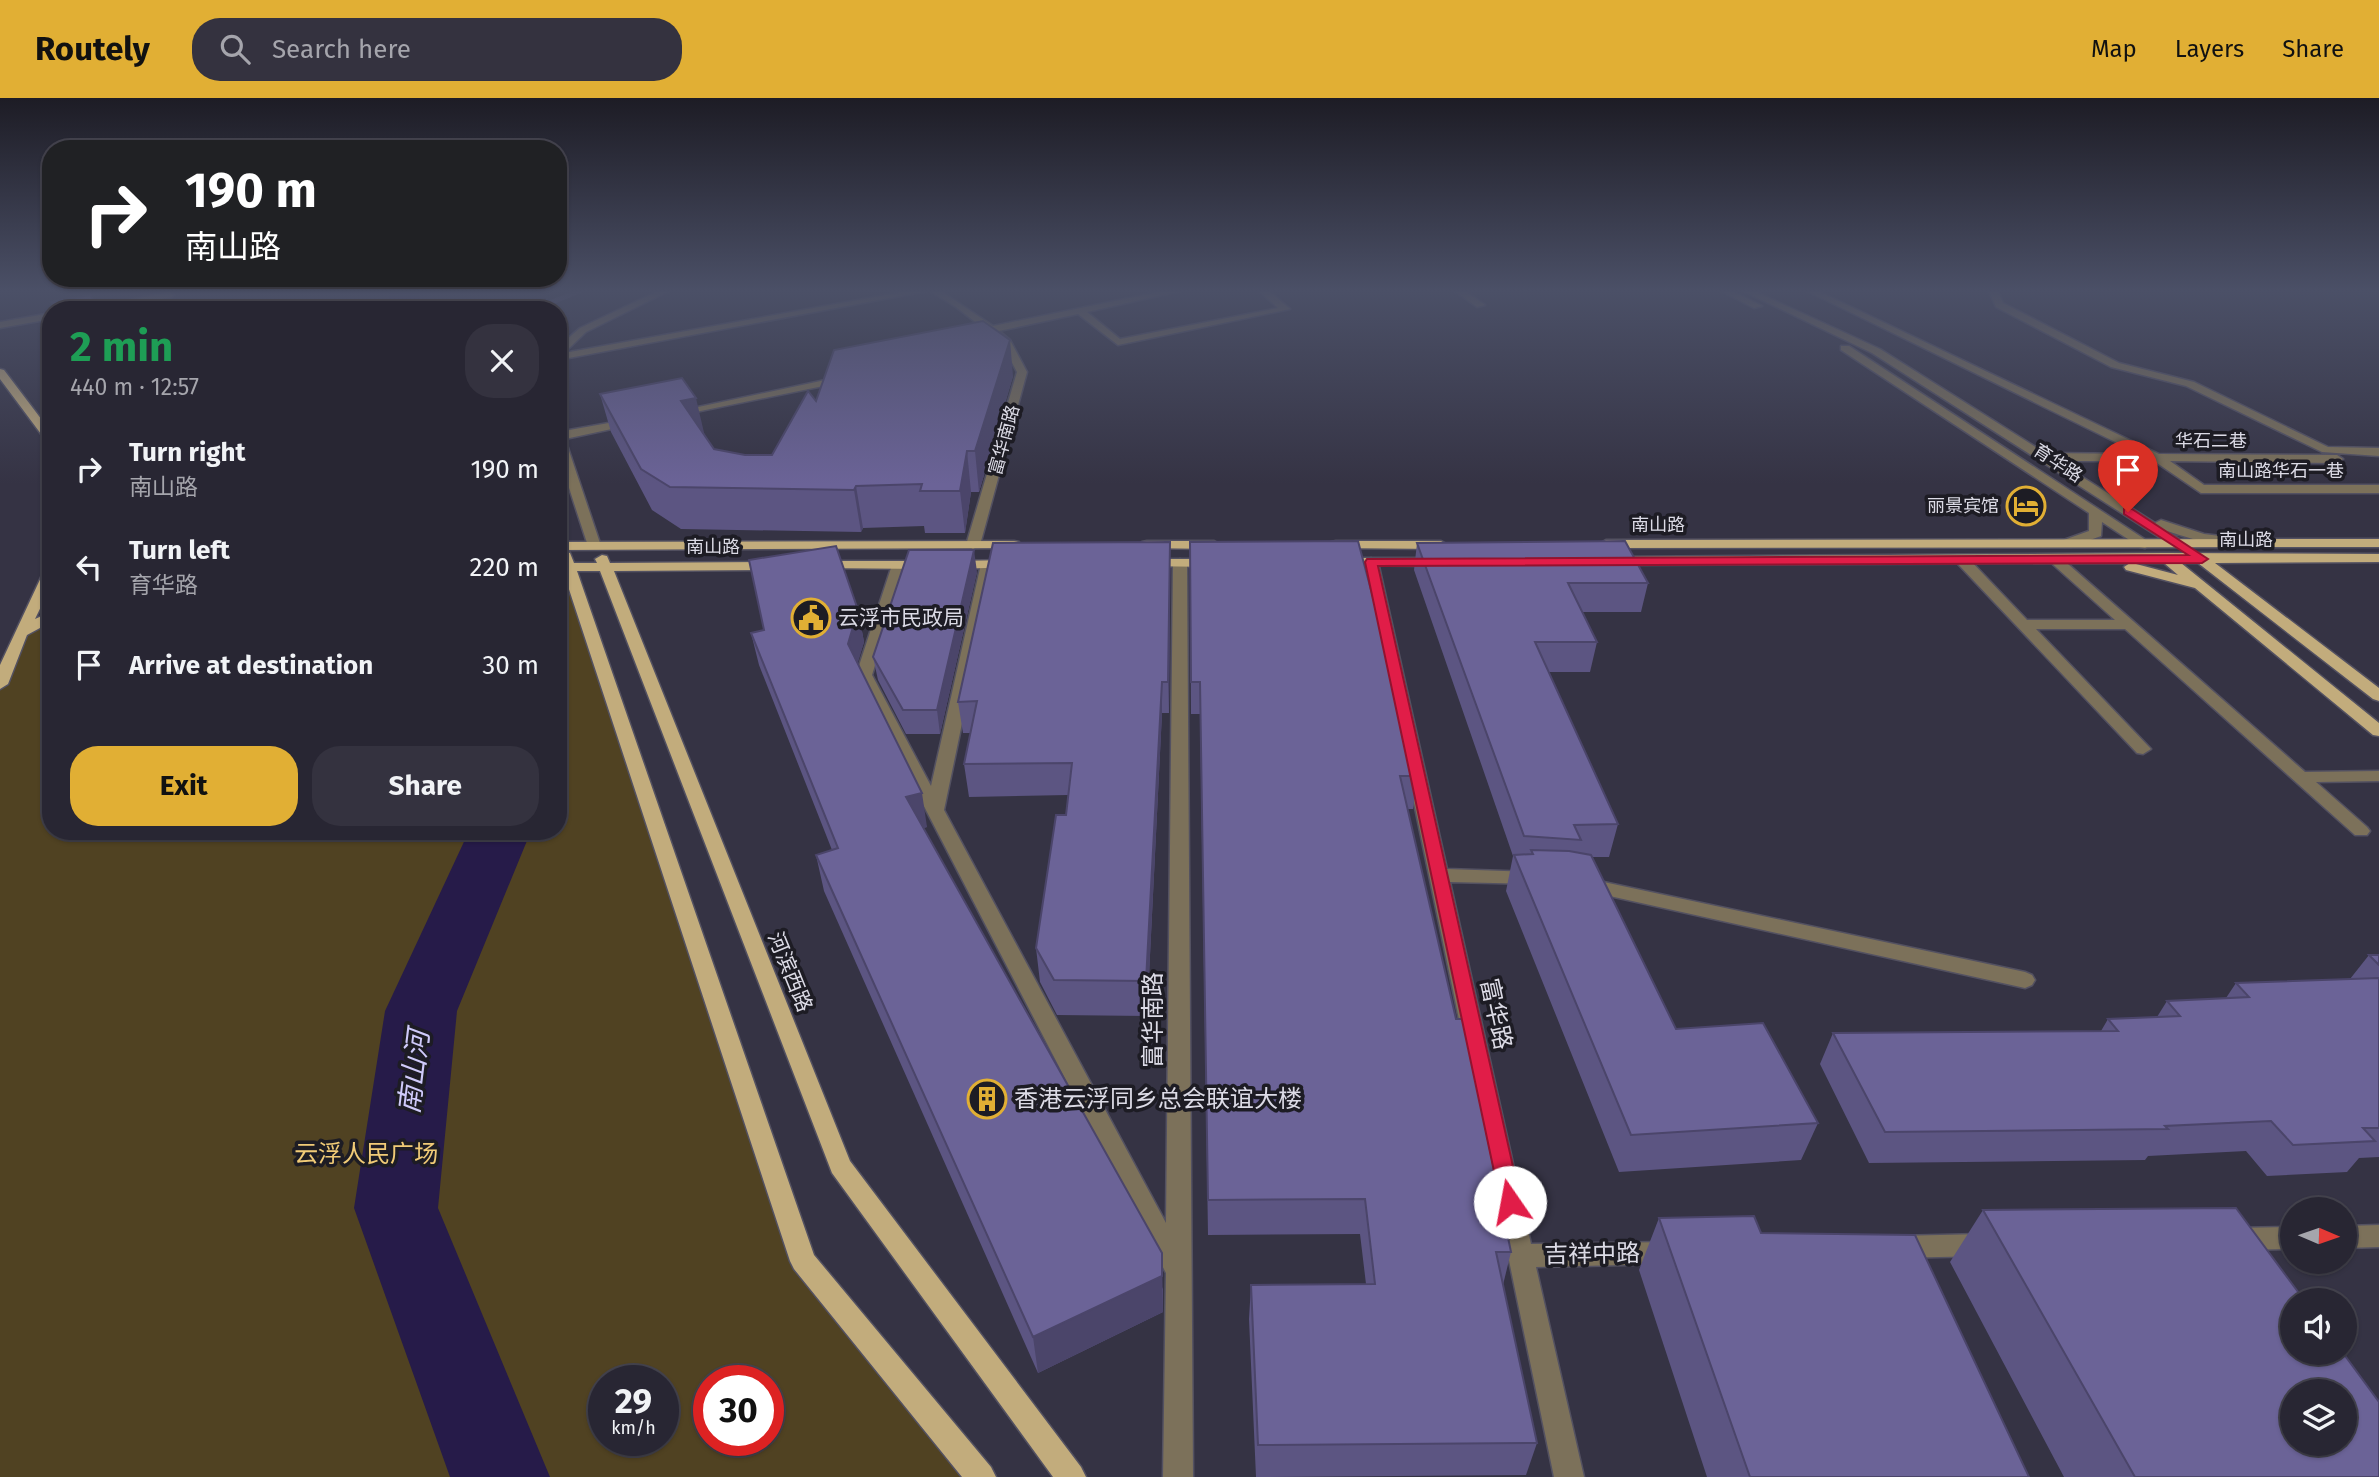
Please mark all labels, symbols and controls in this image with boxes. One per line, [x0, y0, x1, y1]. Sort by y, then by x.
search box [192, 18, 682, 81]
text: Routely [35, 29, 150, 69]
icon: search [216, 30, 254, 68]
text: Search here [272, 34, 411, 65]
text: Map [2091, 35, 2137, 63]
text: Layers [2175, 35, 2244, 63]
text: Share [2282, 35, 2344, 63]
text: 190 m [185, 161, 317, 220]
icon: right [70, 168, 161, 259]
text: 南山路 [185, 228, 281, 266]
text: 2 min [70, 322, 173, 372]
button: close [465, 324, 539, 398]
text: 440 m · 12:57 [70, 373, 199, 401]
street label: 富华南路 [984, 402, 1024, 478]
street label: 华石二巷 [2175, 430, 2247, 452]
text: Turn right [129, 437, 246, 468]
street label: 育华路 [2029, 439, 2087, 487]
pin [2098, 440, 2158, 512]
icon: right [70, 450, 108, 488]
icon: arrive [2109, 451, 2147, 489]
text: 190 m [470, 454, 539, 485]
street label: 南山路华石一巷 [2218, 460, 2344, 482]
text: 南山路 [129, 473, 198, 501]
hotel icon: 丽景宾馆 [2005, 485, 2047, 527]
place label: 丽景宾馆 [1927, 495, 1999, 517]
street label: 南山路 [1631, 514, 1685, 536]
street label: 南山路 [2219, 529, 2273, 551]
text: Turn left [129, 535, 230, 566]
street label: 南山路 [686, 536, 740, 558]
icon: left [70, 548, 108, 586]
text: 220 m [470, 552, 539, 583]
text: 育华路 [129, 571, 198, 599]
public building icon: 云浮市民政局 [790, 597, 832, 639]
place label: 云浮市民政局 [838, 605, 964, 631]
icon: arrive [70, 646, 108, 684]
text: Arrive at destination [129, 650, 373, 681]
text: 30 m [482, 650, 539, 681]
button: Exit [70, 746, 298, 826]
button: Share [312, 746, 539, 826]
street label: 河滨西路 [762, 928, 818, 1016]
street label: 富华南路 [1139, 972, 1167, 1068]
street label: 富华路 [1475, 976, 1517, 1052]
water label: 南山河 [393, 1023, 436, 1116]
building icon: 香港云浮同乡总会联谊大楼 [966, 1078, 1008, 1120]
place label: 香港云浮同乡总会联谊大楼 [1014, 1085, 1302, 1113]
park label: 云浮人民广场 [294, 1140, 438, 1168]
position arrow [1473, 1165, 1547, 1239]
north arrow [2280, 1197, 2357, 1274]
map controls [2280, 1197, 2357, 1456]
street label: 吉祥中路 [1544, 1239, 1640, 1269]
button: sound [2280, 1288, 2357, 1365]
speed limit sign: 30 [693, 1365, 784, 1456]
button: layers [2280, 1379, 2357, 1456]
text: 29 [615, 1380, 652, 1422]
text: km/h [611, 1417, 656, 1439]

